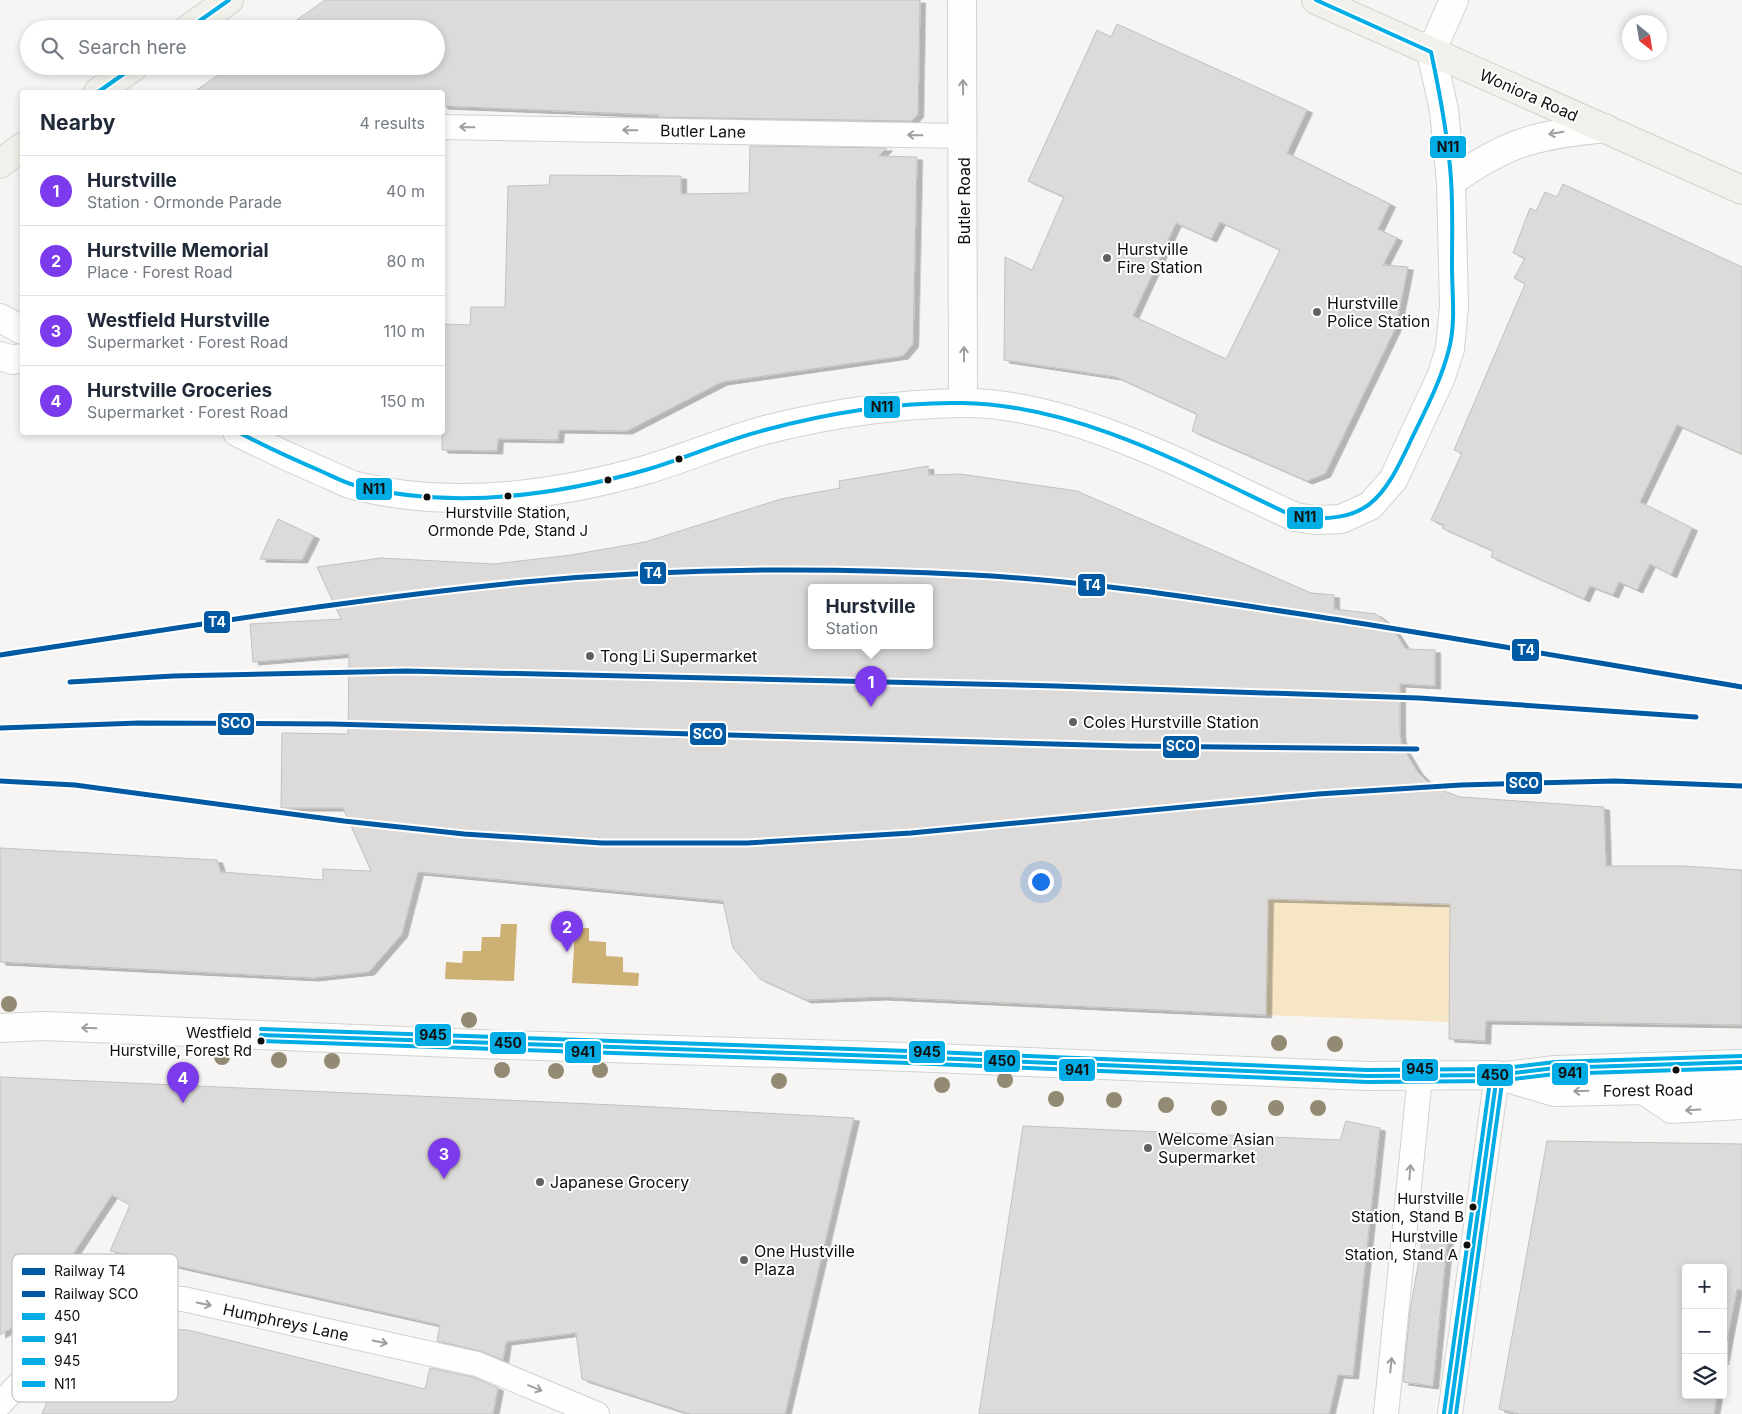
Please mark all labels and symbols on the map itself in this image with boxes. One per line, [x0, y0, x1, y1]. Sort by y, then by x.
north arrow [1622, 15, 1667, 60]
street label: Woniora Road [1477, 64, 1581, 126]
one-way arrow [958, 80, 968, 96]
street label: Butler Lane [660, 120, 746, 142]
one-way arrow [460, 122, 476, 132]
one-way arrow [622, 125, 638, 135]
one-way arrow [1549, 129, 1565, 139]
one-way arrow [907, 130, 924, 140]
line badge: N11 [1429, 135, 1467, 159]
text: N11 [1437, 138, 1459, 155]
street label: Butler Road [954, 157, 974, 245]
place label: Hurstville Fire Station [1117, 239, 1203, 277]
marker: Hurstville Fire Station [1101, 252, 1113, 264]
place label: Hurstville Police Station [1327, 293, 1430, 331]
marker: Hurstville Police Station [1311, 306, 1323, 318]
one-way arrow [959, 346, 969, 362]
line badge: N11 [863, 395, 901, 419]
text: N11 [871, 398, 893, 415]
unlabelled marker [674, 454, 684, 464]
unlabelled marker [603, 475, 613, 485]
line badge: N11 [355, 477, 393, 501]
text: N11 [363, 480, 385, 497]
marker: Hurstville Station, Ormonde Pde, Stand J [503, 491, 513, 501]
unlabelled marker [422, 492, 432, 502]
place label: Hurstville Station, Ormonde Pde, Stand J [428, 503, 588, 540]
line badge: N11 [1286, 506, 1324, 530]
text: N11 [1294, 508, 1316, 525]
line badge: T4 [639, 561, 667, 585]
text: T4 [644, 564, 662, 581]
line badge: T4 [1077, 573, 1106, 597]
text: T4 [1083, 576, 1101, 593]
line badge: T4 [203, 610, 231, 634]
text: T4 [208, 613, 226, 630]
line badge: T4 [1511, 638, 1540, 662]
text: T4 [1517, 641, 1535, 658]
place label: Tong Li Supermarket [600, 646, 757, 666]
marker: Tong Li Supermarket [584, 650, 596, 662]
pin: 1 [855, 666, 887, 707]
line badge: SCO [217, 712, 255, 736]
place label: Coles Hurstville Station [1083, 712, 1259, 732]
text: SCO [221, 714, 251, 731]
marker: Coles Hurstville Station [1067, 716, 1079, 728]
line badge: SCO [689, 722, 727, 746]
text: SCO [693, 725, 723, 742]
line badge: SCO [1162, 735, 1200, 759]
text: SCO [1166, 737, 1196, 754]
line badge: SCO [1505, 771, 1543, 795]
text: SCO [1509, 774, 1539, 791]
your location [1028, 869, 1054, 895]
pin: 2 [551, 911, 583, 952]
one-way arrow [82, 1023, 98, 1032]
place label: Westfield Hurstville, Forest Rd [110, 1023, 252, 1060]
line badge: 945 [414, 1023, 452, 1047]
text: 945 [419, 1026, 447, 1043]
line badge: 450 [489, 1031, 527, 1055]
text: 450 [494, 1034, 522, 1051]
marker: Westfield Hurstville, Forest Rd [256, 1036, 266, 1046]
line badge: 941 [564, 1040, 602, 1064]
line badge: 945 [908, 1040, 946, 1064]
text: 941 [571, 1043, 595, 1060]
text: 945 [913, 1043, 941, 1060]
line badge: 450 [983, 1049, 1021, 1073]
text: 450 [988, 1052, 1016, 1069]
line badge: 941 [1058, 1058, 1096, 1082]
line badge: 945 [1401, 1058, 1439, 1082]
text: 945 [1406, 1060, 1434, 1077]
text: 941 [1065, 1061, 1089, 1078]
pin: 4 [167, 1062, 199, 1103]
line badge: 941 [1551, 1062, 1589, 1086]
line badge: 450 [1476, 1063, 1514, 1087]
text: 941 [1558, 1064, 1582, 1081]
unlabelled marker [1671, 1065, 1681, 1075]
text: 450 [1481, 1066, 1509, 1083]
street label: Forest Road [1603, 1079, 1693, 1101]
one-way arrow [1574, 1087, 1590, 1096]
one-way arrow [1686, 1106, 1702, 1115]
place label: Welcome Asian Supermarket [1158, 1129, 1275, 1167]
pin: 3 [428, 1138, 460, 1179]
marker: Welcome Asian Supermarket [1142, 1142, 1154, 1154]
one-way arrow [1405, 1164, 1415, 1180]
place label: Japanese Grocery [550, 1172, 689, 1192]
marker: Japanese Grocery [534, 1176, 546, 1188]
place label: Hurstville Station, Stand B [1351, 1189, 1464, 1226]
marker: Hurstville Station, Stand B [1468, 1202, 1478, 1212]
place label: Hurstville Station, Stand A [1344, 1227, 1458, 1264]
marker: Hurstville Station, Stand A [1462, 1240, 1472, 1250]
place label: One Hustville Plaza [754, 1241, 855, 1279]
legend [12, 1254, 178, 1402]
marker: One Hustville Plaza [738, 1254, 750, 1266]
text: Railway T4 [54, 1262, 126, 1279]
text: Railway SCO [54, 1285, 138, 1302]
one-way arrow [196, 1299, 212, 1309]
street label: Humphreys Lane [221, 1299, 351, 1345]
text: 450 [54, 1307, 80, 1324]
text: 941 [54, 1330, 77, 1347]
one-way arrow [371, 1338, 387, 1348]
text: 945 [54, 1352, 80, 1369]
one-way arrow [1386, 1358, 1396, 1374]
text: N11 [54, 1375, 76, 1392]
one-way arrow [527, 1383, 542, 1393]

